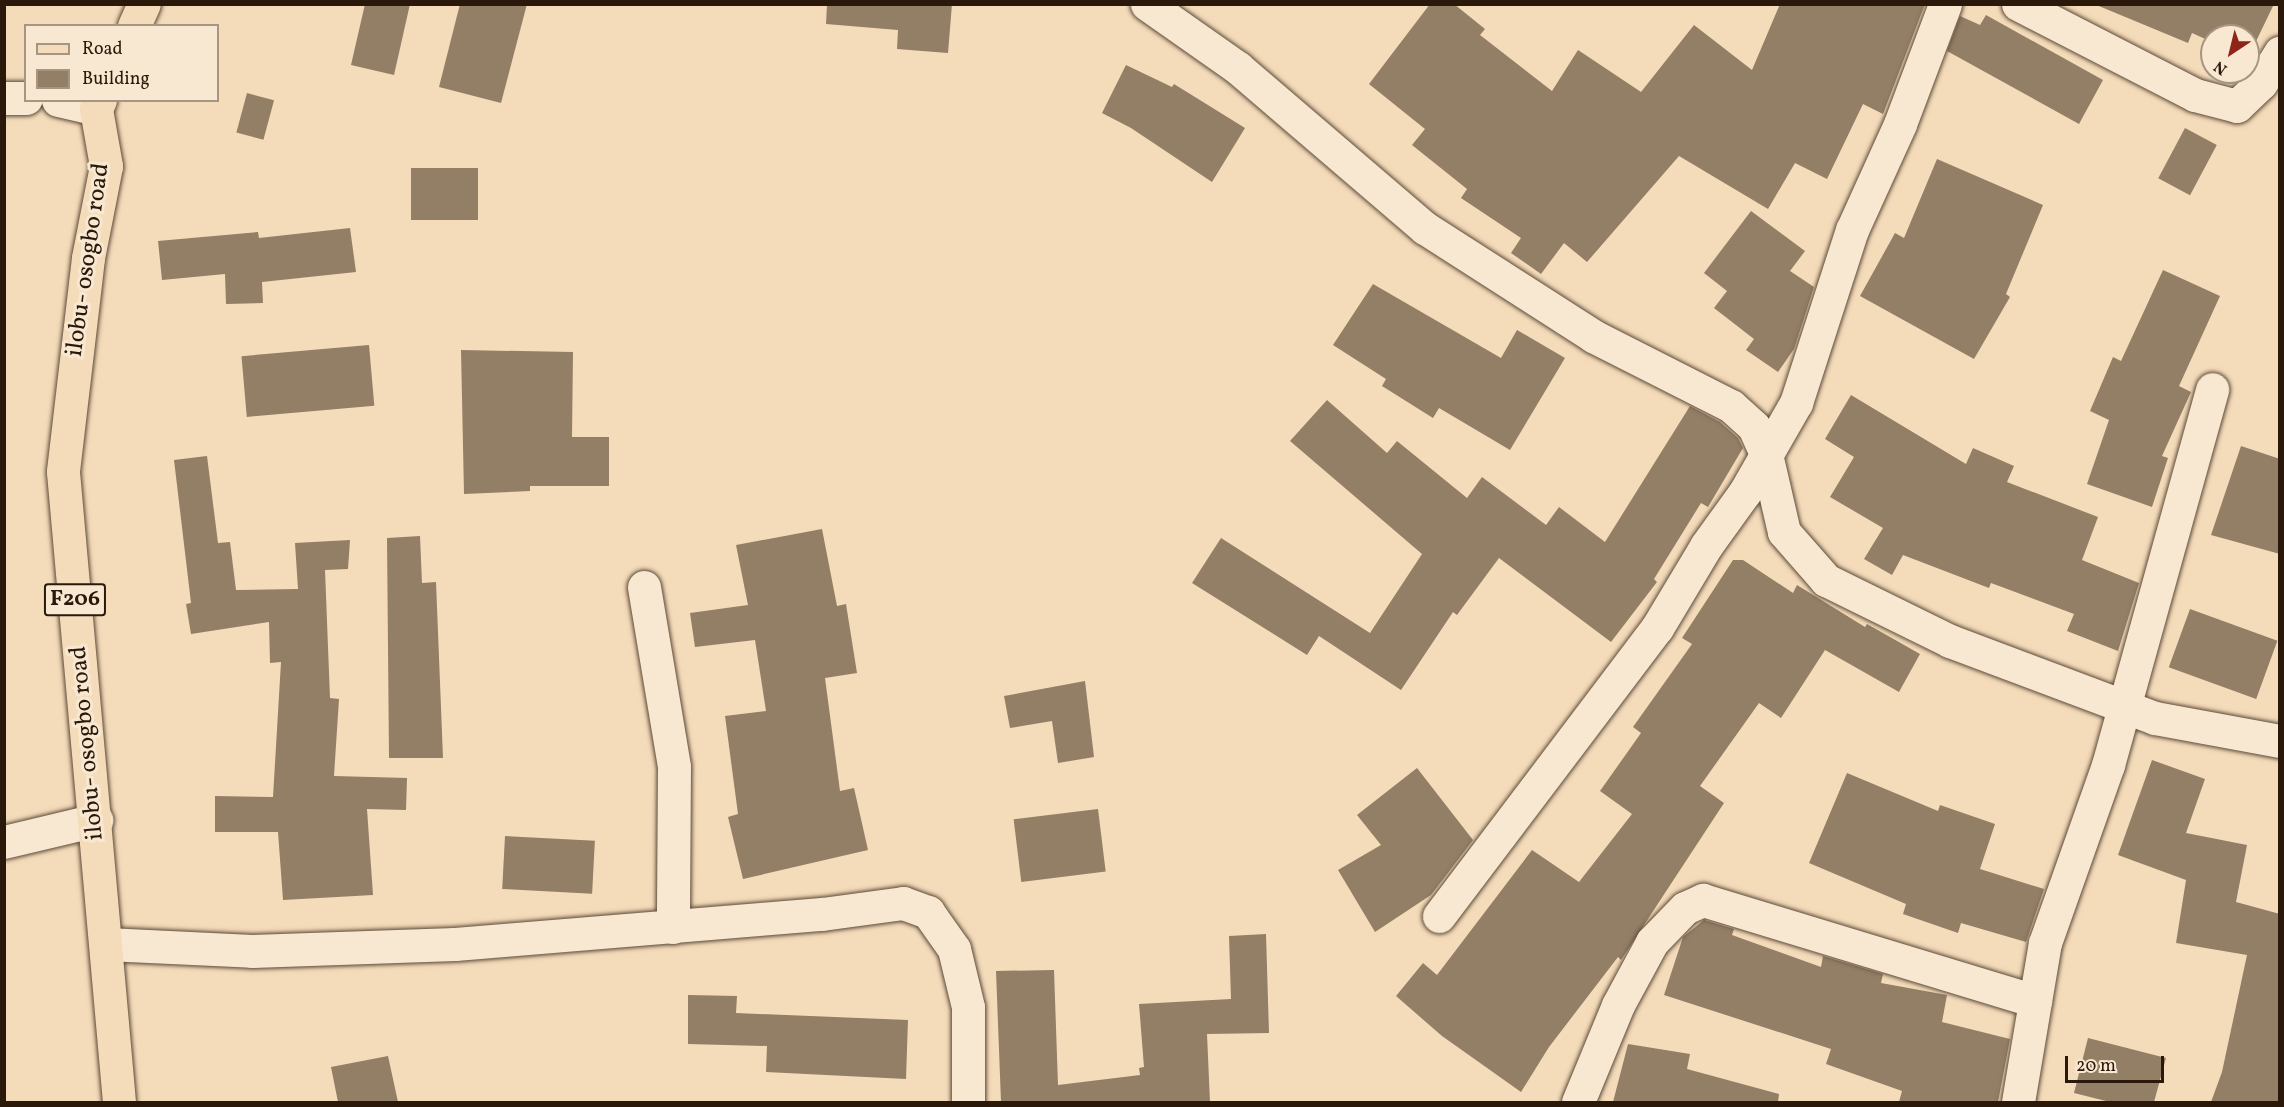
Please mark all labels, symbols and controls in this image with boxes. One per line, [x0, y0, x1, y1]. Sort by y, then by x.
legend [24, 24, 219, 102]
north arrow [2200, 24, 2260, 84]
text: Road [82, 37, 123, 62]
text: N [2210, 55, 2232, 79]
text: Building [82, 67, 150, 92]
street label: ilobu- osogbo road [61, 161, 117, 359]
road number: F206 [44, 581, 106, 619]
street label: ilobu- osogbo road [65, 644, 111, 842]
scale bar [2068, 1044, 2167, 1082]
text: 20 m [2076, 1054, 2116, 1079]

